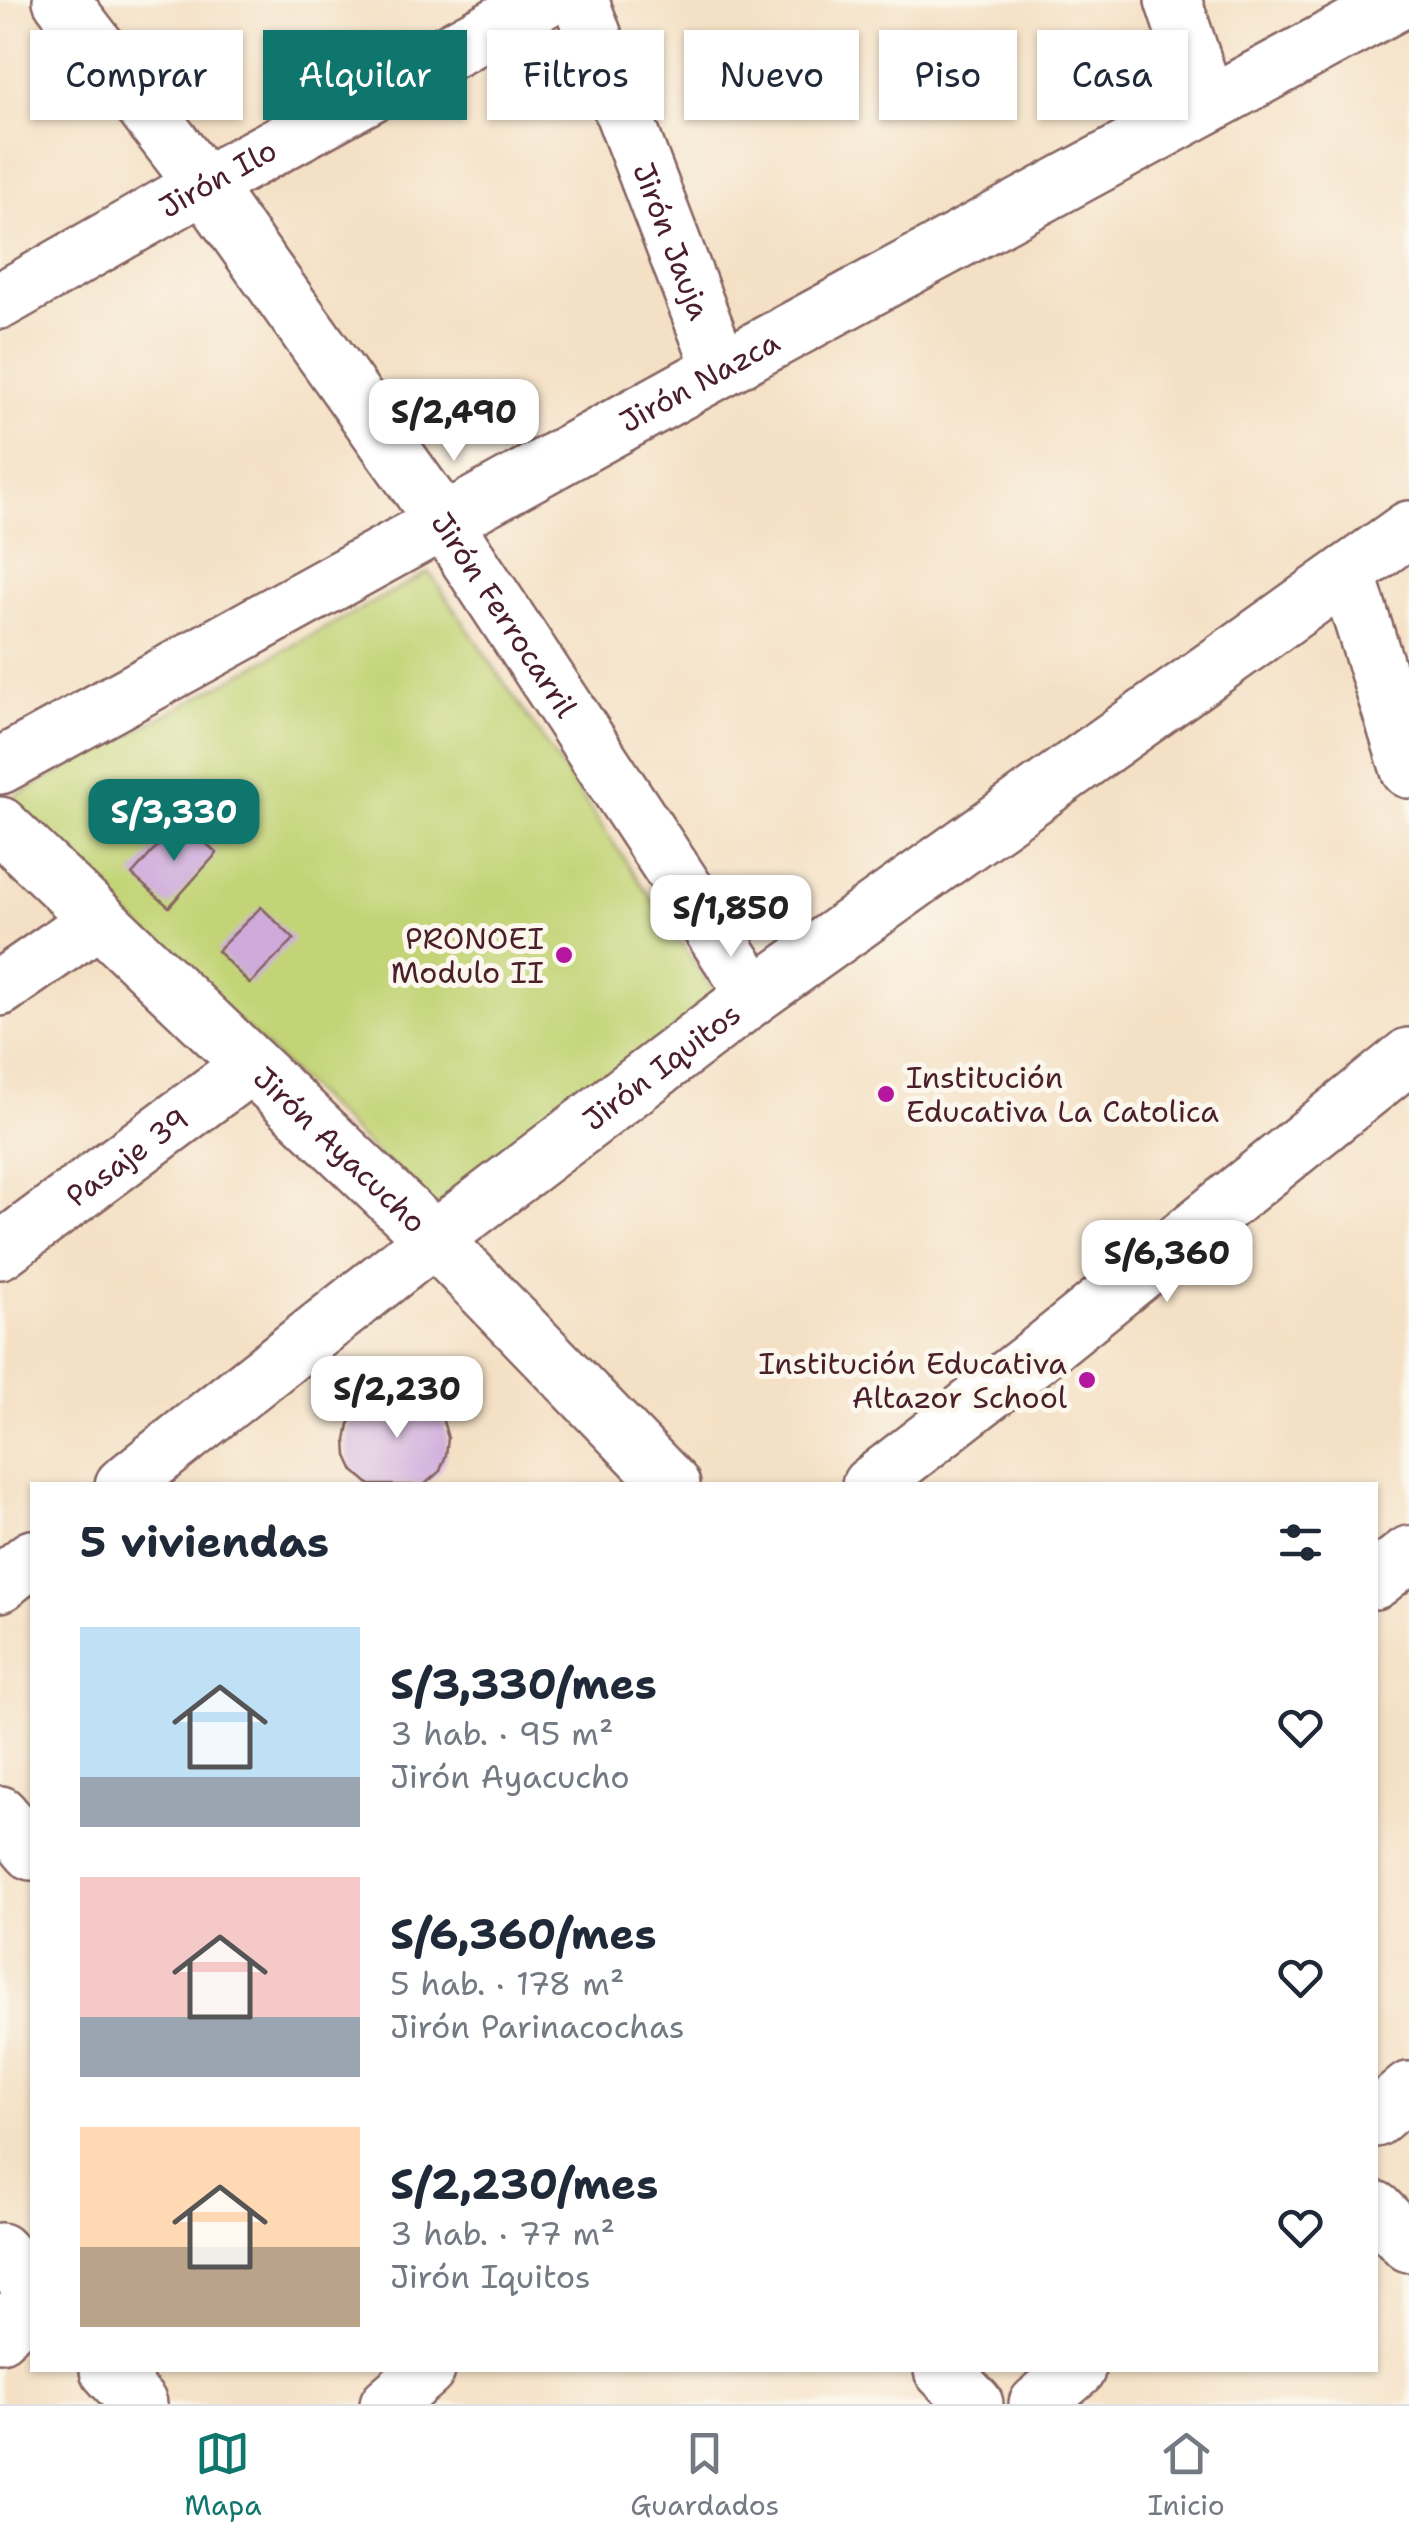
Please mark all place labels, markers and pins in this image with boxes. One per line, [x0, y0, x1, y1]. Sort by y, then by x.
pin: S/2,490 [362, 379, 546, 464]
pin: S/3,330 [82, 779, 266, 864]
pin: S/1,850 [639, 875, 823, 960]
place label: PRONOEI Modulo II [391, 918, 544, 993]
marker: PRONOEI Modulo II [553, 944, 575, 966]
place label: Institución Educativa La Catolica [906, 1057, 1219, 1132]
marker: Institución Educativa La Catolica [875, 1083, 897, 1105]
pin: S/6,360 [1075, 1220, 1259, 1305]
place label: Institución Educativa Altazor School [758, 1343, 1067, 1418]
pin: S/2,230 [305, 1356, 489, 1441]
marker: Institución Educativa Altazor School [1076, 1369, 1098, 1391]

